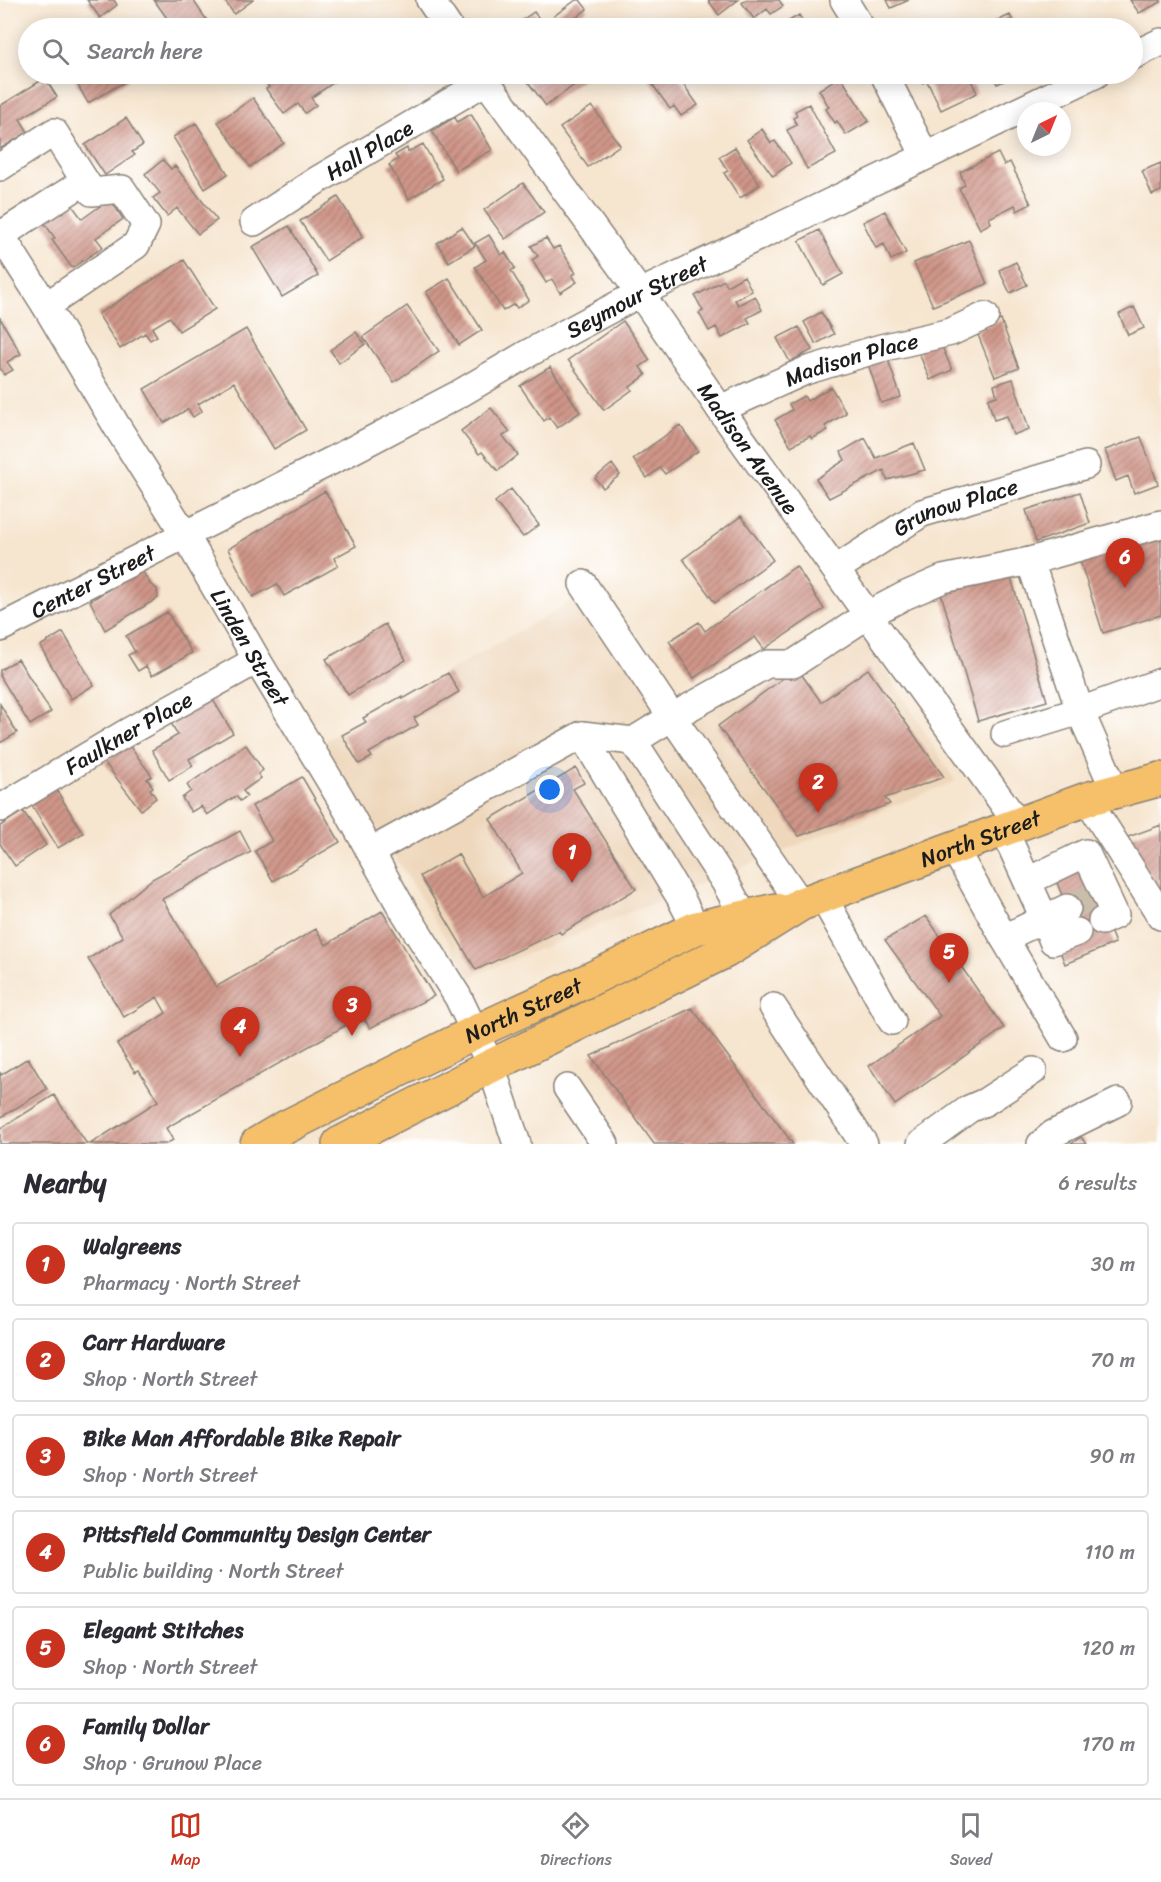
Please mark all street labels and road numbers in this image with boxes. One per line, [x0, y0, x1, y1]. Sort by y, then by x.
street label: Hall Place [318, 109, 421, 192]
street label: Seymour Street [559, 244, 716, 350]
street label: Madison Place [778, 321, 922, 398]
street label: Madison Avenue [687, 374, 809, 524]
street label: Grunow Place [884, 467, 1023, 547]
street label: Center Street [24, 533, 164, 630]
street label: Linden Street [199, 581, 300, 715]
street label: Faulkner Place [57, 680, 200, 786]
street label: North Street [914, 798, 1048, 879]
street label: North Street [457, 966, 590, 1055]

